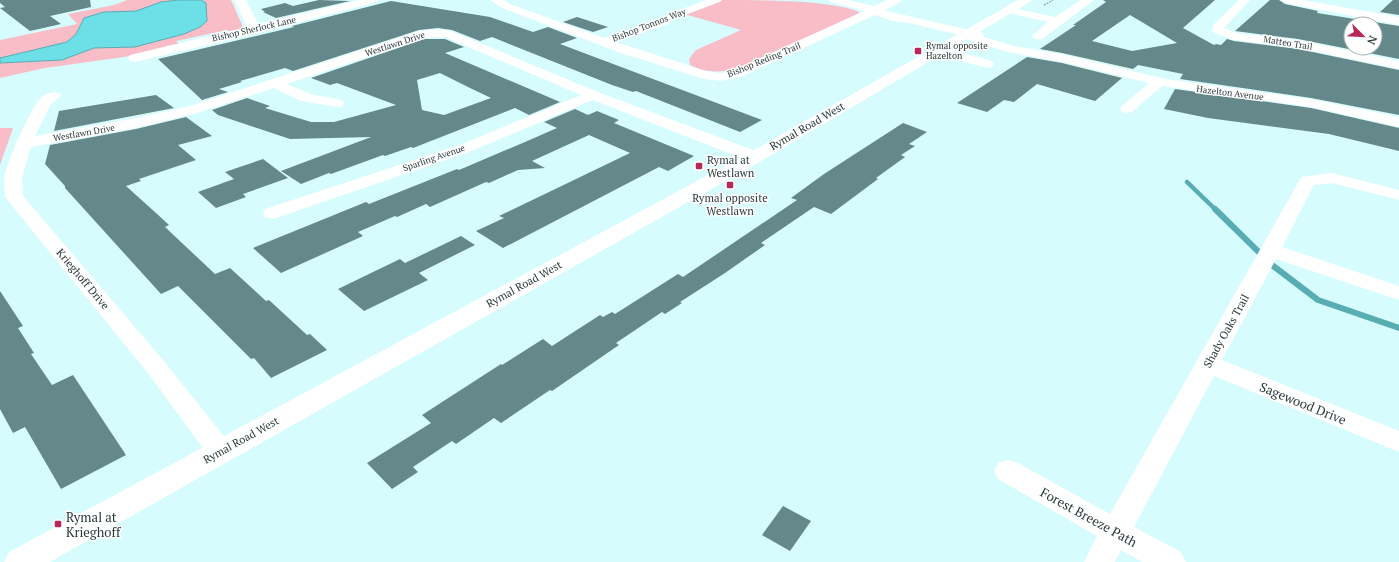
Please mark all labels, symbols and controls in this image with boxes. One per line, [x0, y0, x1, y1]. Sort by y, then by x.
street label: Bishop Tonnos Way [610, 5, 688, 45]
street label: Bishop Sherlock Lane [211, 13, 298, 45]
north arrow [1343, 16, 1383, 56]
street label: Westlawn Drive [363, 29, 427, 59]
street label: Matteo Trail [1263, 33, 1314, 53]
text: N [1364, 33, 1380, 47]
street label: Bishop Reding Trail [725, 40, 803, 80]
place label: Rymal opposite Hazelton [926, 40, 988, 62]
marker: Rymal opposite Hazelton [913, 46, 923, 56]
street label: Hazelton Avenue [1196, 83, 1265, 103]
street label: Rymal Road West [767, 99, 847, 153]
street label: Westlawn Drive [52, 122, 116, 144]
street label: Sparling Avenue [401, 142, 467, 174]
place label: Rymal at Westlawn [707, 153, 755, 180]
marker: Rymal at Westlawn [694, 161, 704, 171]
marker: Rymal opposite Westlawn [725, 180, 735, 190]
place label: Rymal opposite Westlawn [692, 191, 768, 218]
street label: Krieghoff Drive [54, 246, 113, 313]
street label: Rymal Road West [484, 257, 564, 311]
street label: Shady Oaks Trail [1200, 292, 1252, 370]
street label: Sagewood Drive [1257, 377, 1349, 429]
street label: Rymal Road West [201, 413, 281, 467]
street label: Forest Breeze Path [1037, 483, 1141, 551]
place label: Rymal at Krieghoff [66, 508, 122, 541]
marker: Rymal at Krieghoff [53, 519, 63, 529]

